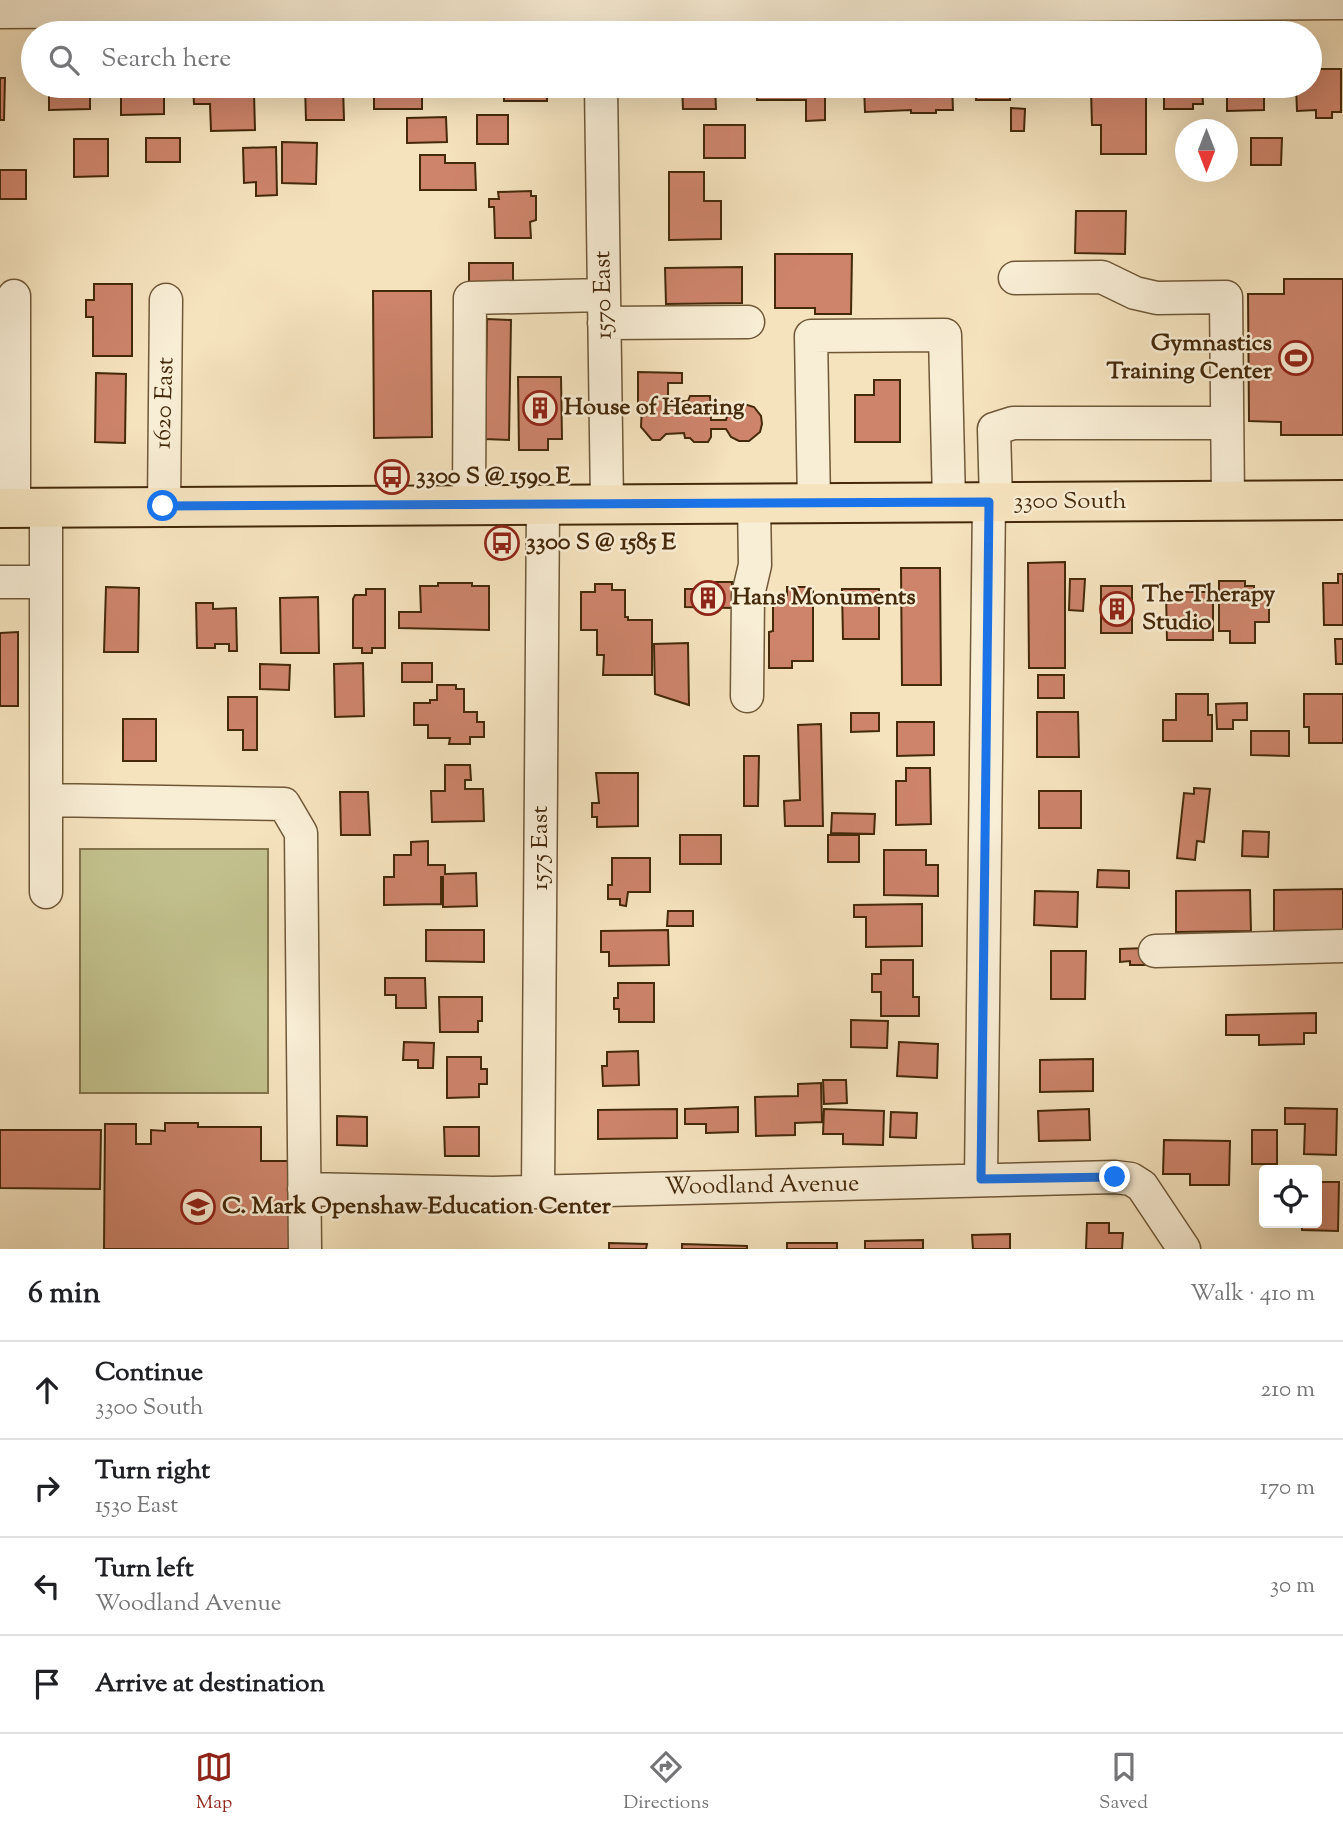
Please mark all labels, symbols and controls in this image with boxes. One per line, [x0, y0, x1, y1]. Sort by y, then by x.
search box [21, 21, 1322, 98]
icon: search [45, 41, 83, 79]
text: Search here [101, 41, 231, 78]
north arrow [1175, 119, 1238, 182]
street label: 1570 East [586, 250, 622, 340]
place label: Gymnastics Training Center [1106, 327, 1273, 389]
sports icon: Gymnastics Training Center [1277, 339, 1315, 377]
street label: 1620 East [146, 356, 184, 450]
building icon: House of Hearing [521, 389, 559, 427]
place label: House of Hearing [564, 391, 745, 425]
bus stop icon: 3300 S @ 1590 E [373, 458, 411, 496]
place label: 3300 S @ 1590 E [416, 460, 571, 494]
street label: 3300 South [1013, 485, 1127, 519]
route start [147, 490, 178, 521]
bus stop icon: 3300 S @ 1585 E [483, 524, 521, 562]
place label: 3300 S @ 1585 E [526, 526, 677, 560]
place label: The Therapy Studio [1142, 578, 1275, 640]
building icon: Hans Monuments [689, 579, 727, 617]
place label: Hans Monuments [732, 581, 916, 615]
building icon: The Therapy Studio [1098, 590, 1136, 628]
street label: 1575 East [524, 806, 558, 890]
route end [1099, 1161, 1130, 1192]
map controls [1259, 1165, 1322, 1228]
button: locate [1259, 1165, 1322, 1228]
street label: Woodland Avenue [664, 1167, 860, 1205]
school or university icon: C. Mark Openshaw Education Center [179, 1188, 217, 1226]
place label: C. Mark Openshaw Education Center [222, 1190, 612, 1224]
text: 6 min [28, 1273, 100, 1316]
text: Walk · 410 m [1190, 1278, 1315, 1311]
text: Continue [95, 1355, 203, 1392]
icon: ahead [28, 1371, 66, 1409]
text: 210 m [1261, 1374, 1315, 1407]
text: 3300 South [95, 1392, 204, 1425]
text: Turn right [95, 1453, 210, 1490]
icon: right [28, 1469, 66, 1507]
text: 170 m [1260, 1472, 1315, 1505]
text: 1530 East [95, 1490, 178, 1523]
text: Turn left [95, 1551, 194, 1588]
icon: left [28, 1567, 66, 1605]
text: 30 m [1270, 1570, 1315, 1603]
text: Woodland Avenue [95, 1588, 282, 1621]
icon: arrive [28, 1665, 66, 1703]
text: Arrive at destination [95, 1666, 325, 1703]
tab: Map [195, 1748, 233, 1817]
tab: Directions [623, 1748, 709, 1817]
tab: Saved [1099, 1748, 1148, 1817]

